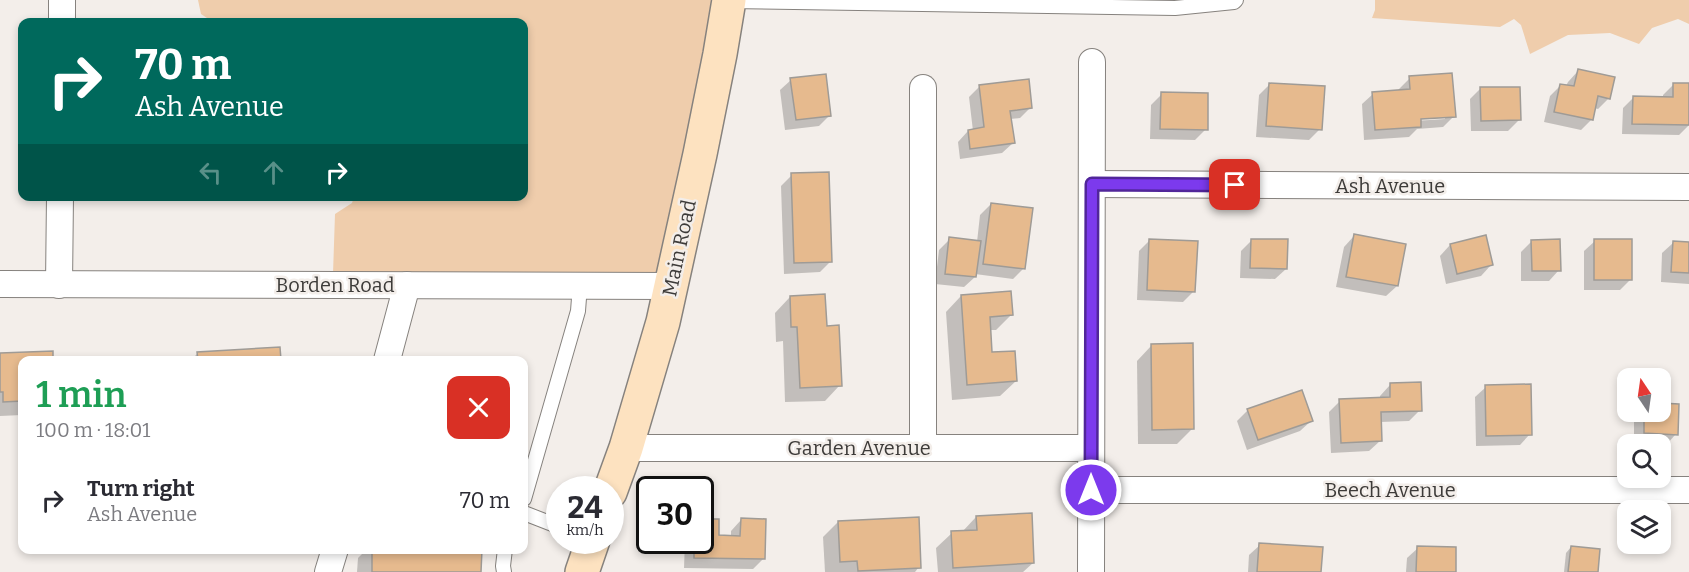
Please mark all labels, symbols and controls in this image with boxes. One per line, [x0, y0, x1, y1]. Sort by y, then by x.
text: 70 m [135, 40, 231, 90]
icon: right [36, 42, 114, 120]
text: Ash Avenue [135, 91, 284, 123]
icon: left [194, 156, 227, 189]
icon: ahead [257, 156, 290, 189]
icon: right [320, 156, 353, 189]
pin [1209, 159, 1260, 210]
icon: arrive [1218, 168, 1251, 201]
street label: Ash Avenue [1335, 174, 1445, 198]
street label: Main Road [657, 197, 701, 298]
street label: Borden Road [275, 273, 395, 297]
north arrow [1617, 368, 1671, 422]
map controls [1617, 368, 1671, 554]
text: 1 min [36, 373, 127, 417]
button: close [447, 376, 510, 439]
text: 100 m · 18:01 [36, 418, 150, 442]
button: search [1617, 434, 1671, 488]
street label: Garden Avenue [787, 436, 931, 460]
position arrow [1059, 458, 1123, 522]
text: Turn right [87, 475, 195, 502]
speed limit sign: 30 [636, 476, 714, 554]
street label: Beech Avenue [1324, 478, 1456, 502]
icon: right [36, 484, 69, 517]
text: 70 m [460, 487, 510, 514]
text: 24 [567, 490, 603, 526]
button: layers [1617, 500, 1671, 554]
text: Ash Avenue [87, 502, 197, 526]
text: km/h [566, 521, 604, 539]

